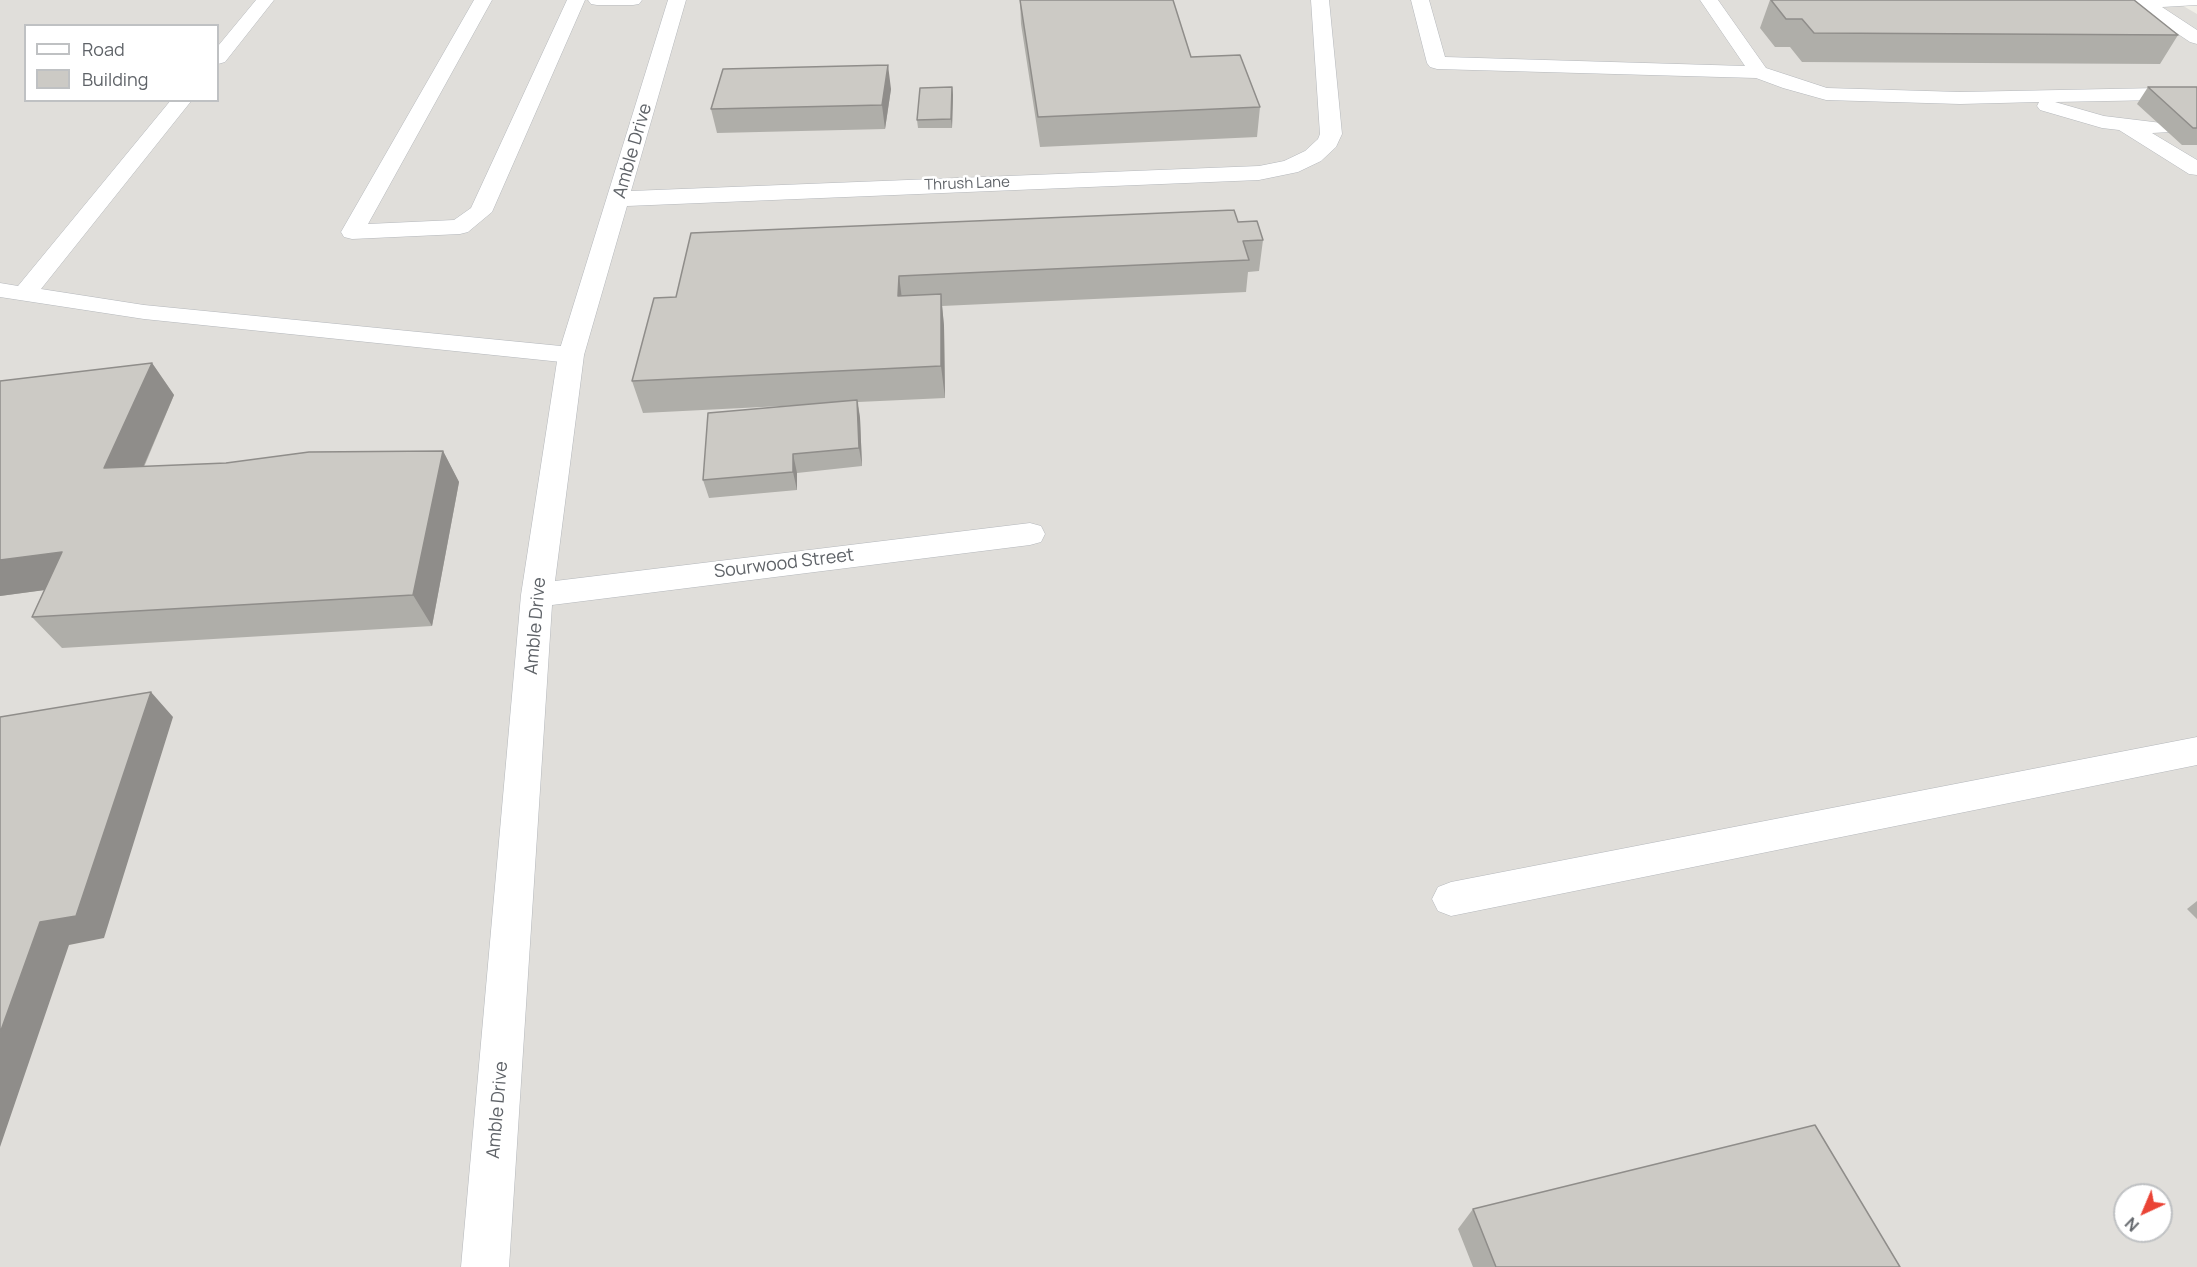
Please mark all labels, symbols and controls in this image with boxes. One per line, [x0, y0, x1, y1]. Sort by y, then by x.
legend [24, 24, 219, 102]
text: Road [82, 37, 125, 61]
text: Building [82, 67, 148, 91]
street label: Amble Drive [609, 101, 657, 201]
street label: Thrush Lane [924, 174, 1010, 194]
street label: Sourwood Street [713, 545, 855, 583]
street label: Amble Drive [521, 576, 551, 676]
street label: Amble Drive [483, 1060, 513, 1160]
north arrow [2113, 1183, 2173, 1243]
text: N [2120, 1213, 2144, 1236]

